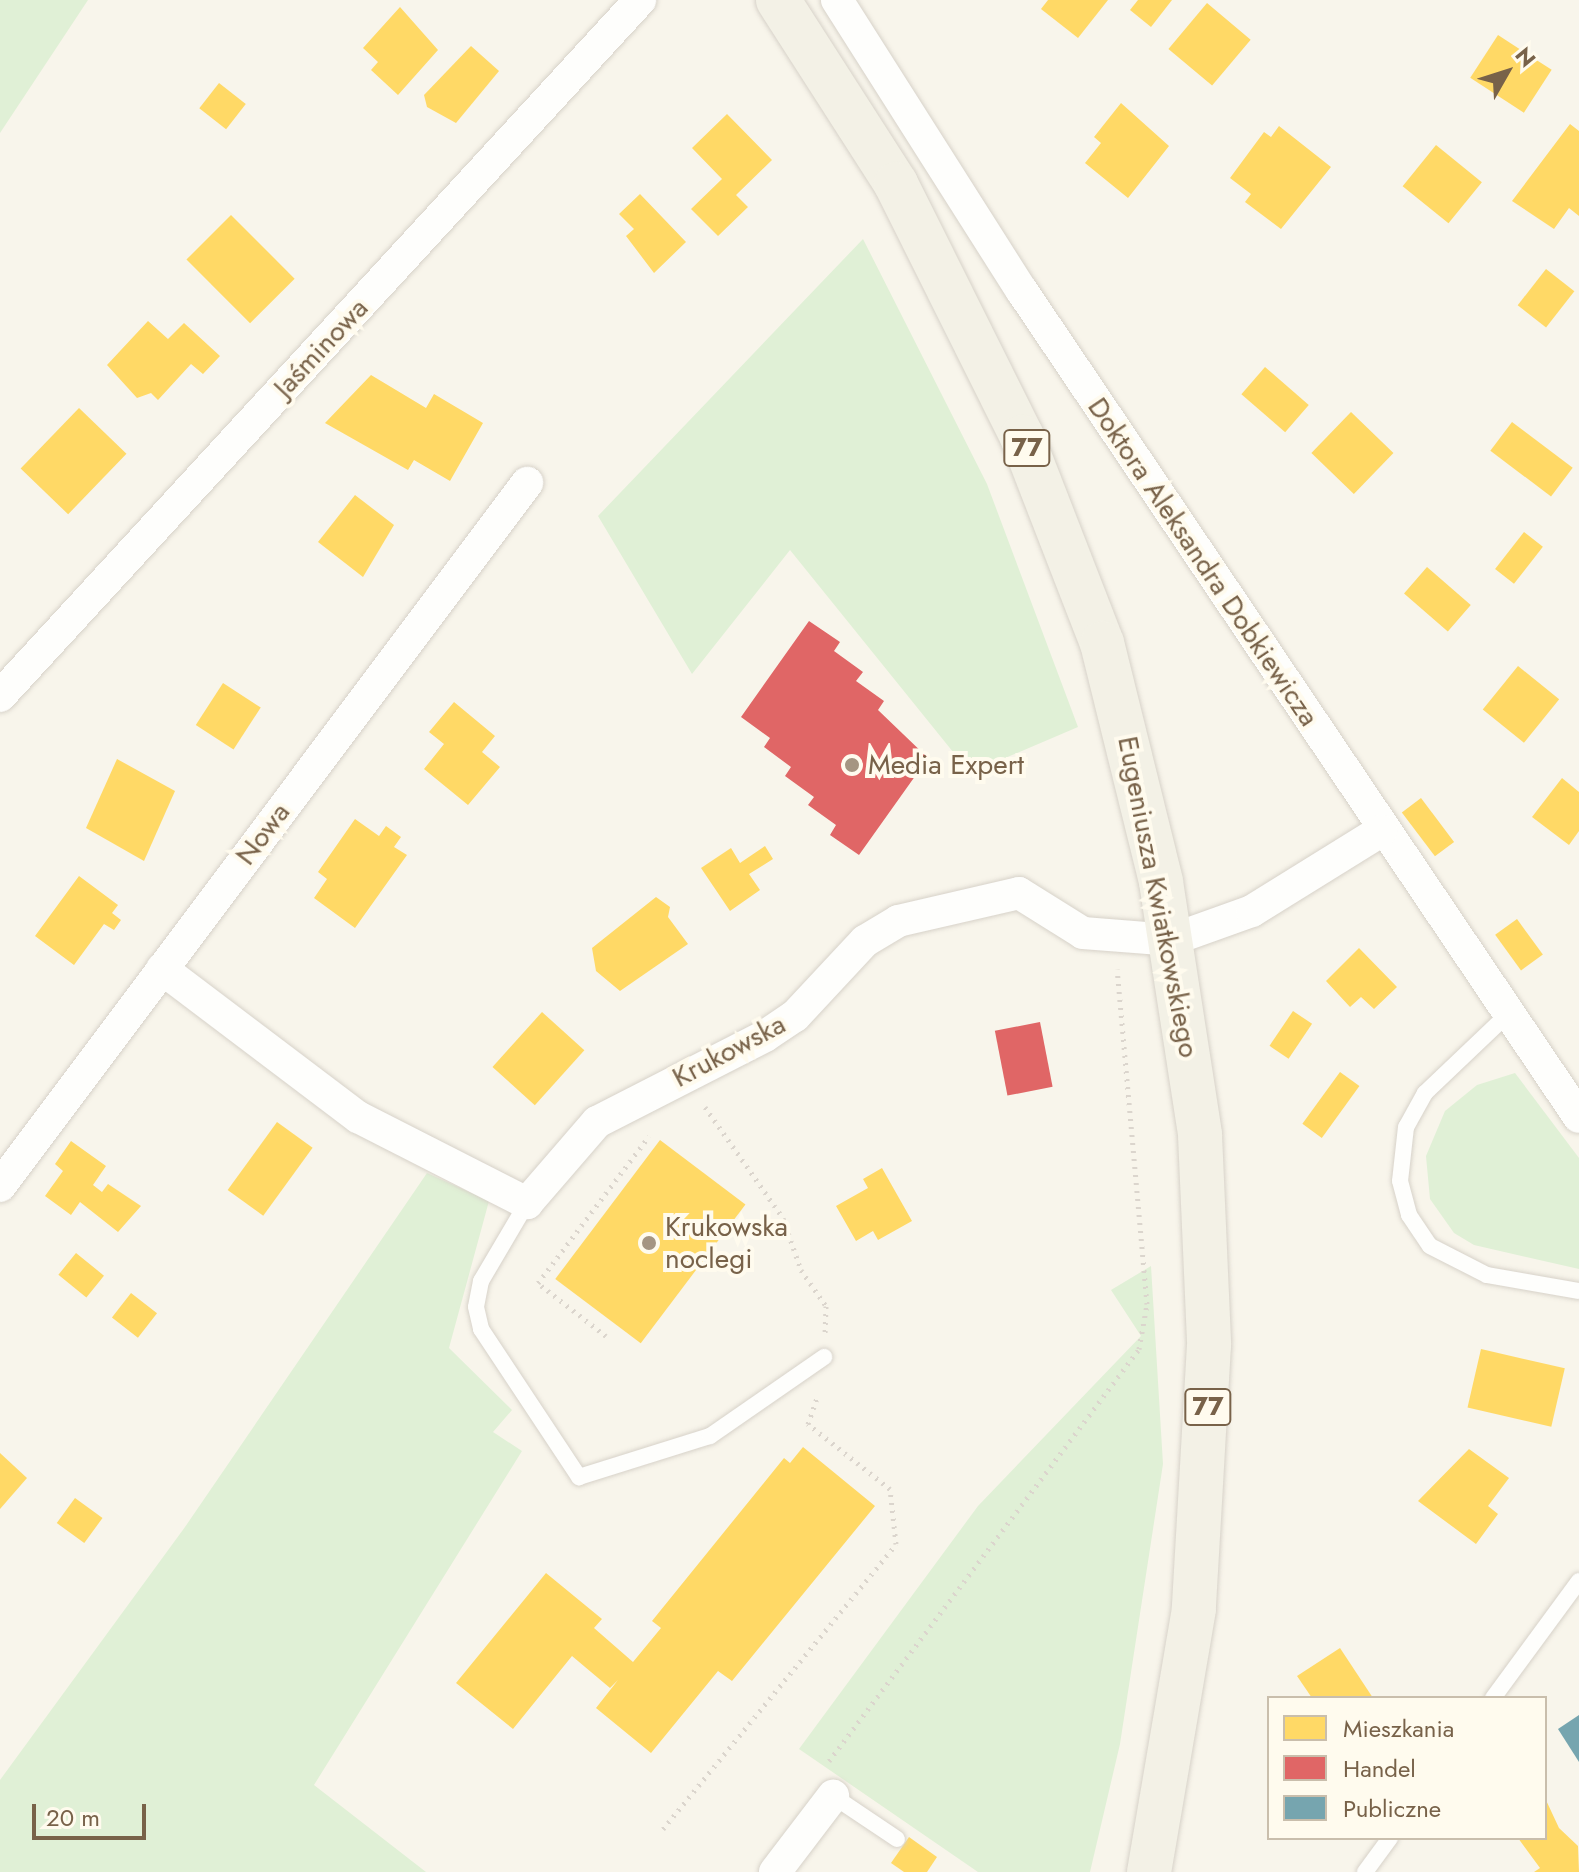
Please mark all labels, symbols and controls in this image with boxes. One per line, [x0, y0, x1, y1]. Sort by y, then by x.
north arrow [1467, 32, 1547, 112]
text: N [1508, 40, 1544, 74]
street label: Jaśminowa [267, 292, 375, 404]
street label: Doktora Aleksandra Dobkiewicza [1080, 392, 1326, 732]
road number: 77 [1003, 426, 1051, 470]
street label: Eugeniusza Kwiatkowskiego [1110, 734, 1206, 1060]
place label: Media Expert [868, 748, 1024, 782]
marker: Media Expert [843, 756, 861, 774]
street label: Nowa [229, 796, 297, 872]
street label: Krukowska [667, 1007, 791, 1095]
place label: Krukowska noclegi [665, 1210, 788, 1276]
marker: Krukowska noclegi [640, 1234, 658, 1252]
road number: 77 [1184, 1385, 1232, 1429]
legend [1267, 1696, 1547, 1840]
text: Mieszkania [1343, 1711, 1454, 1746]
text: Handel [1343, 1751, 1416, 1786]
scale bar [36, 1788, 150, 1838]
text: Publiczne [1343, 1791, 1441, 1826]
text: 20 m [46, 1800, 100, 1835]

